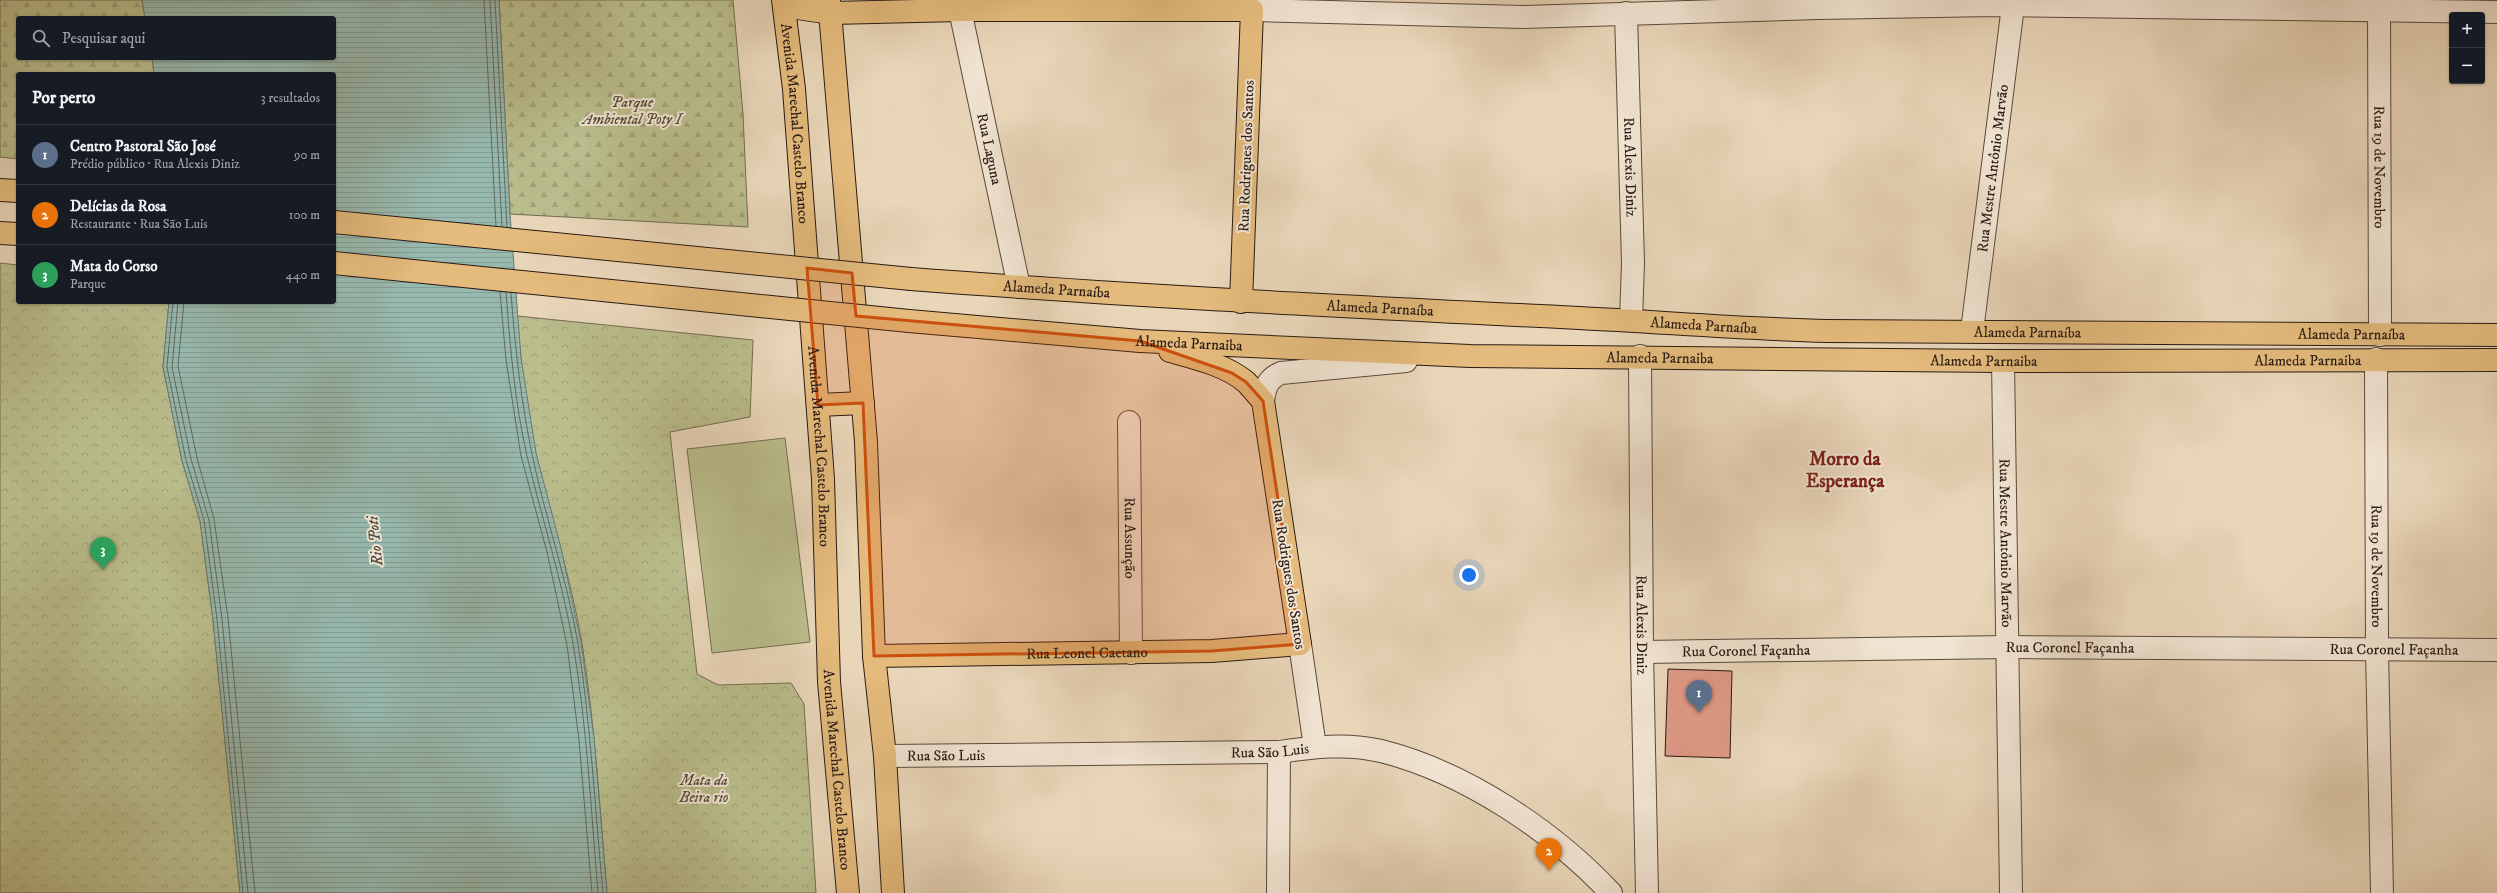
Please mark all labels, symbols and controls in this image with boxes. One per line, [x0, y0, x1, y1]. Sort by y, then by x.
map controls [2449, 12, 2485, 84]
button: + [2449, 12, 2485, 48]
search box [16, 16, 336, 60]
street label: Avenida Marechal Castelo Branco [776, 22, 813, 224]
icon: search [30, 27, 52, 49]
text: Pesquisar aqui [62, 29, 145, 48]
button: − [2449, 48, 2485, 84]
street label: Rua Rodrigues dos Santos [1234, 80, 1259, 232]
street label: Rua Mestre Antônio Marvão [1973, 83, 2013, 253]
text: Por perto [32, 87, 95, 109]
text: 3 resultados [261, 90, 320, 106]
park label: Parque Ambiental Poty I [581, 93, 684, 129]
street label: Rua 19 de Novembro [2369, 105, 2389, 229]
street label: Rua Laguna [972, 111, 1006, 187]
street label: Rua Alexis Diniz [1619, 117, 1641, 218]
text: Centro Pastoral São José [70, 137, 216, 156]
text: 1 [43, 147, 47, 163]
text: 90 m [294, 147, 320, 163]
text: Prédio público · Rua Alexis Diniz [70, 156, 240, 172]
text: Delícias da Rosa [70, 197, 166, 216]
text: 2 [42, 207, 48, 223]
text: 100 m [289, 207, 320, 223]
text: Restaurante · Rua São Luis [70, 216, 208, 232]
text: Mata do Corso [70, 257, 158, 276]
text: 3 [43, 267, 47, 283]
text: 440 m [285, 267, 320, 283]
text: Parque [70, 276, 106, 292]
street label: Alameda Parnaíba [1002, 277, 1111, 303]
street label: Alameda Parnaíba [1326, 296, 1435, 321]
street label: Alameda Parnaíba [1650, 313, 1758, 338]
street label: Alameda Parnaíba [1974, 323, 2082, 343]
street label: Alameda Parnaíba [2298, 325, 2406, 344]
street label: Alameda Parnaiba [1135, 332, 1244, 356]
street label: Avenida Marechal Castelo Branco [803, 345, 834, 547]
street label: Alameda Parnaiba [1606, 348, 1714, 368]
street label: Alameda Parnaiba [1930, 351, 2038, 371]
street label: Alameda Parnaiba [2254, 351, 2362, 370]
district label: Morro da Esperança [1806, 448, 1885, 493]
street label: Rua Mestre Antônio Marvão [1994, 458, 2016, 628]
street label: Rua Assunção [1120, 497, 1139, 579]
street label: Rua Rodrigues dos Santos [1267, 498, 1310, 651]
street label: Rua 19 de Novembro [2367, 504, 2386, 628]
water label: Rio Poti [362, 514, 388, 568]
pin: 3 [90, 537, 116, 570]
your location [1459, 565, 1479, 585]
street label: Rua Alexis Diniz [1631, 575, 1651, 676]
street label: Rua Coronel Façanha [2006, 638, 2135, 658]
street label: Rua Coronel Façanha [2330, 640, 2459, 660]
street label: Rua Coronel Façanha [1681, 641, 1811, 661]
street label: Rua Leonel Caetano [1026, 643, 1148, 664]
street label: Avenida Marechal Castelo Branco [819, 669, 855, 871]
pin: 1 [1686, 680, 1712, 713]
street label: Rua São Luis [1231, 739, 1310, 762]
street label: Rua São Luis [907, 746, 985, 766]
park label: Mata da Beira rio [679, 771, 729, 807]
pin: 2 [1536, 838, 1562, 871]

